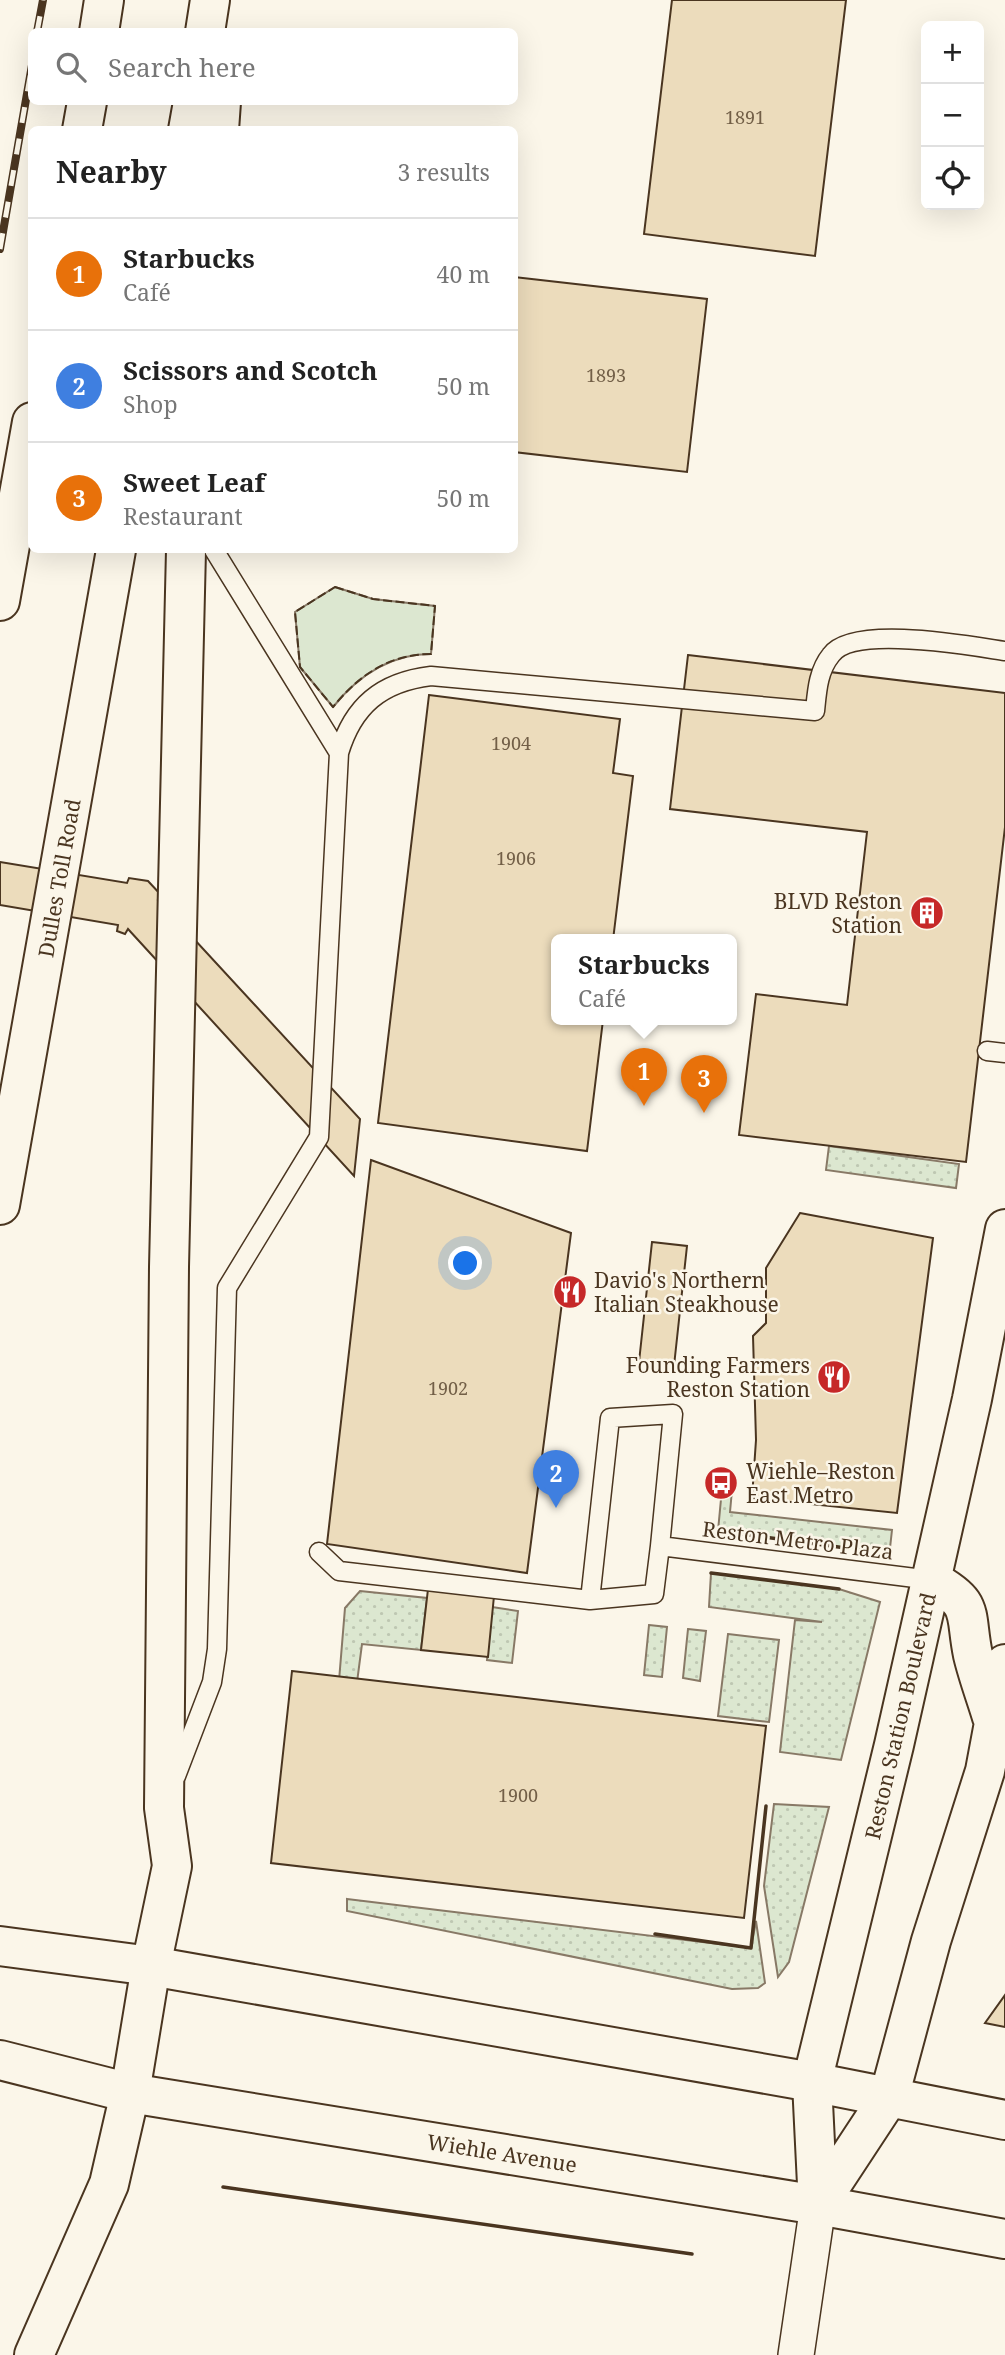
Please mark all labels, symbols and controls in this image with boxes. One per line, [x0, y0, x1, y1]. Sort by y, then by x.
map controls [921, 21, 984, 210]
button: + [921, 21, 984, 84]
search box [28, 28, 518, 105]
icon: search [52, 48, 90, 86]
text: Search here [108, 49, 256, 85]
button: − [921, 84, 984, 147]
house number: 1891 [725, 105, 765, 129]
button: locate [921, 147, 984, 210]
text: Nearby [56, 151, 167, 192]
text: 3 results [397, 156, 490, 188]
text: Starbucks [123, 240, 255, 276]
text: 1 [73, 258, 86, 290]
text: 40 m [437, 258, 490, 290]
text: Café [123, 276, 171, 308]
text: Scissors and Scotch [123, 352, 378, 388]
house number: 1893 [586, 363, 626, 387]
text: 2 [73, 370, 86, 402]
text: 50 m [437, 370, 490, 402]
text: Shop [123, 388, 178, 420]
text: Sweet Leaf [123, 464, 265, 500]
text: 3 [73, 482, 86, 514]
text: 50 m [437, 482, 490, 514]
text: Restaurant [123, 500, 243, 532]
house number: 1904 [491, 731, 531, 755]
street label: Dulles Toll Road [31, 796, 87, 960]
house number: 1906 [496, 846, 536, 870]
place label: BLVD Reston Station [774, 887, 902, 939]
building icon: BLVD Reston Station [908, 894, 946, 932]
popup [551, 934, 737, 1025]
text: Starbucks [578, 946, 710, 982]
text: Café [578, 982, 626, 1014]
pin: 1 [621, 1048, 667, 1106]
pin: 3 [681, 1055, 727, 1113]
your location [448, 1246, 482, 1280]
place label: Davio's Northern Italian Steakhouse [594, 1266, 779, 1318]
restaurant icon: Davio's Northern Italian Steakhouse [551, 1273, 589, 1311]
place label: Founding Farmers Reston Station [626, 1351, 810, 1403]
restaurant icon: Founding Farmers Reston Station [815, 1358, 853, 1396]
house number: 1902 [428, 1376, 468, 1400]
pin: 2 [533, 1450, 579, 1508]
place label: Wiehle–Reston East Metro [746, 1457, 895, 1509]
bus stop icon: Wiehle–Reston East Metro [702, 1464, 740, 1502]
street label: Reston Metro Plaza [701, 1514, 895, 1566]
street label: Reston Station Boulevard [858, 1590, 942, 1842]
house number: 1900 [498, 1783, 538, 1807]
street label: Wiehle Avenue [425, 2127, 579, 2179]

